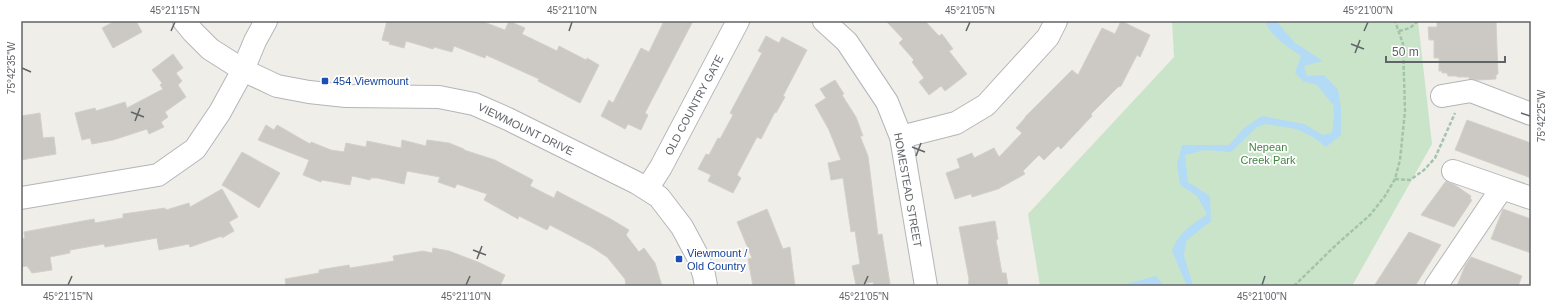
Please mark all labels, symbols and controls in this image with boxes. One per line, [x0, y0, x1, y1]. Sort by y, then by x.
text: 45°21'15"N [150, 5, 200, 16]
text: 45°21'10"N [547, 5, 597, 16]
text: 45°21'05"N [945, 5, 995, 16]
text: 45°21'00"N [1343, 5, 1393, 16]
scale bar [1386, 38, 1505, 64]
text: 75°42'35"W [6, 41, 17, 94]
text: 50 m [1392, 45, 1419, 59]
street label: OLD COUNTRY GATE [662, 53, 726, 157]
place label: 454 Viewmount [333, 75, 409, 87]
marker: 454 Viewmount [320, 76, 330, 86]
text: 75°42'25"W [1536, 89, 1547, 142]
street label: VIEWMOUNT DRIVE [476, 101, 576, 157]
street label: HOMESTEAD STREET [892, 132, 924, 248]
park label: Nepean Creek Park [1240, 141, 1296, 166]
place label: Viewmount / Old Country [687, 247, 748, 272]
marker: Viewmount / Old Country [674, 254, 684, 264]
text: 45°21'15"N [43, 291, 93, 302]
text: 45°21'10"N [441, 291, 491, 302]
text: 45°21'05"N [839, 291, 889, 302]
text: 45°21'00"N [1237, 291, 1287, 302]

